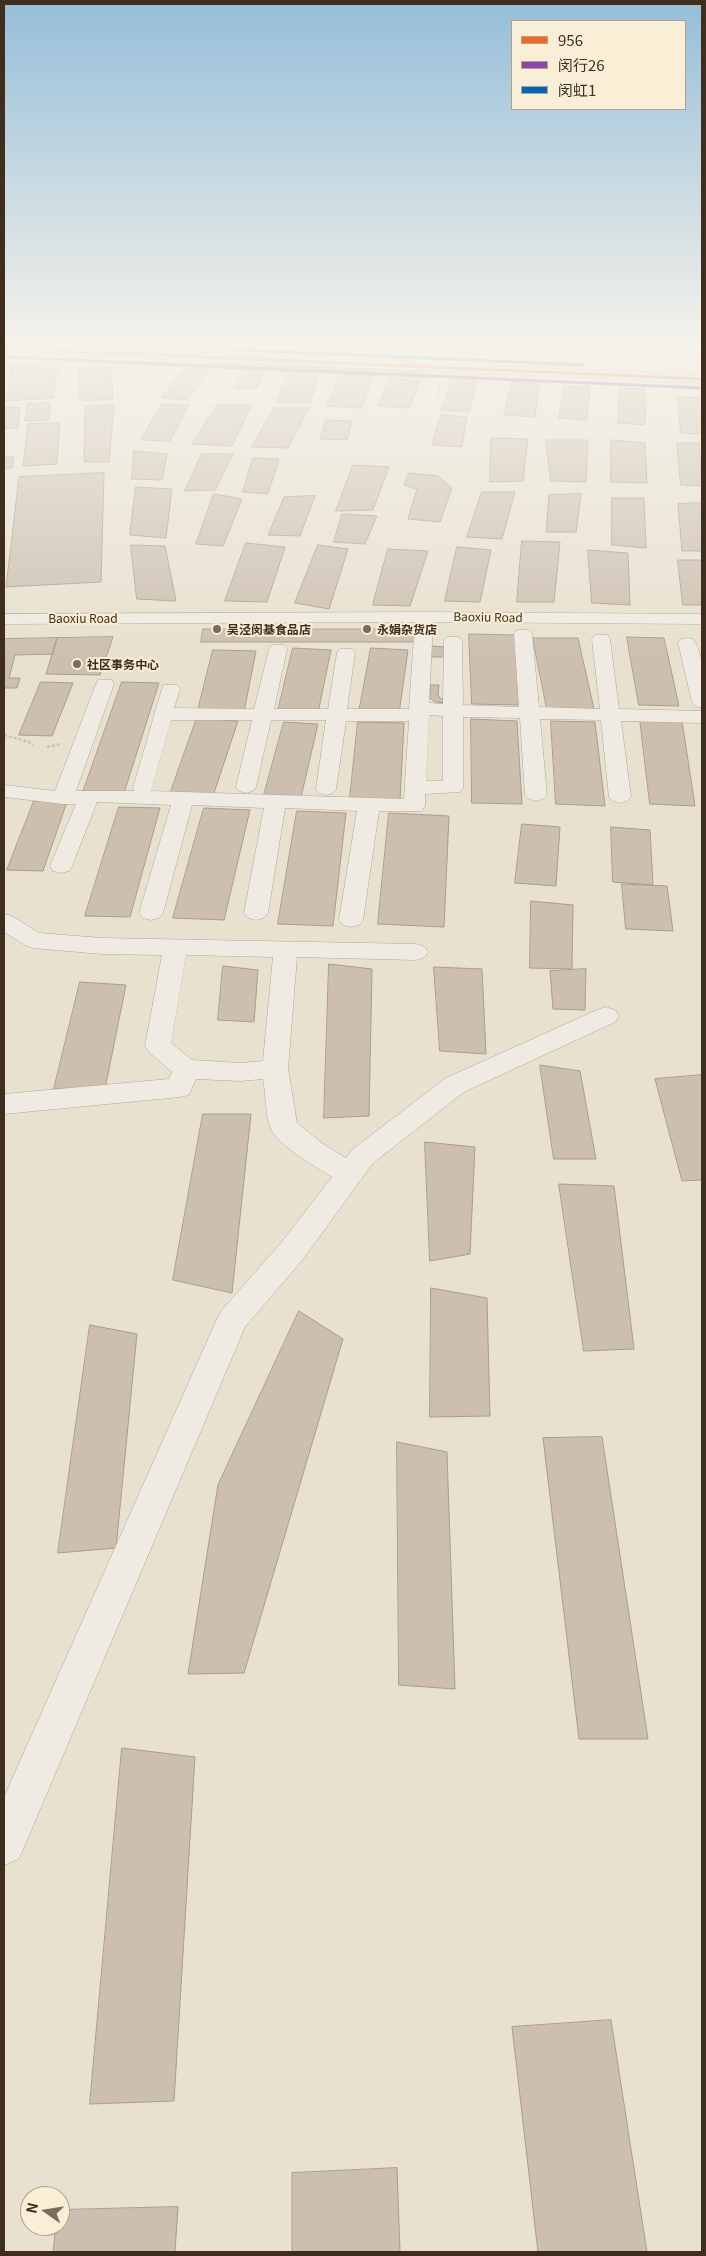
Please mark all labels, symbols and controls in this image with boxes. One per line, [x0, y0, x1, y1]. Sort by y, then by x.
legend [511, 20, 686, 110]
text: 956 [558, 29, 583, 50]
text: 闵行26 [558, 54, 605, 75]
text: 闵虹1 [558, 79, 596, 100]
street label: Baoxiu Road [453, 609, 523, 625]
street label: Baoxiu Road [48, 611, 118, 625]
place label: 吴泾闵基食品店 [227, 622, 311, 636]
place label: 永娟杂货店 [377, 622, 437, 636]
marker: 吴泾闵基食品店 [211, 623, 223, 635]
marker: 永娟杂货店 [361, 623, 373, 635]
place label: 社区事务中心 [87, 657, 159, 671]
marker: 社区事务中心 [71, 658, 83, 670]
north arrow [20, 2186, 70, 2236]
text: N [20, 2200, 42, 2215]

